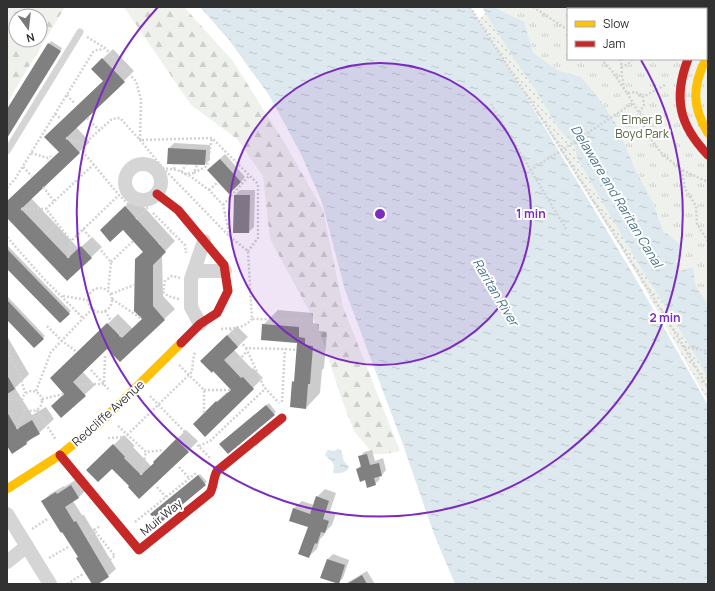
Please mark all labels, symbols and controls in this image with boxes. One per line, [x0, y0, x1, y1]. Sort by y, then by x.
north arrow [8, 8, 48, 48]
legend [567, 8, 707, 60]
text: Slow [603, 15, 629, 32]
text: N [25, 30, 36, 46]
text: Jam [603, 35, 625, 52]
park label: Elmer B Boyd Park [615, 111, 670, 142]
water label: Delaware and Raritan Canal [567, 121, 668, 272]
text: 1 min [516, 205, 546, 222]
centre of rings [373, 207, 387, 221]
water label: Raritan River [469, 255, 524, 331]
text: 2 min [649, 309, 681, 326]
street label: Redcliffe Avenue [68, 376, 148, 450]
street label: Muir Way [136, 494, 186, 539]

